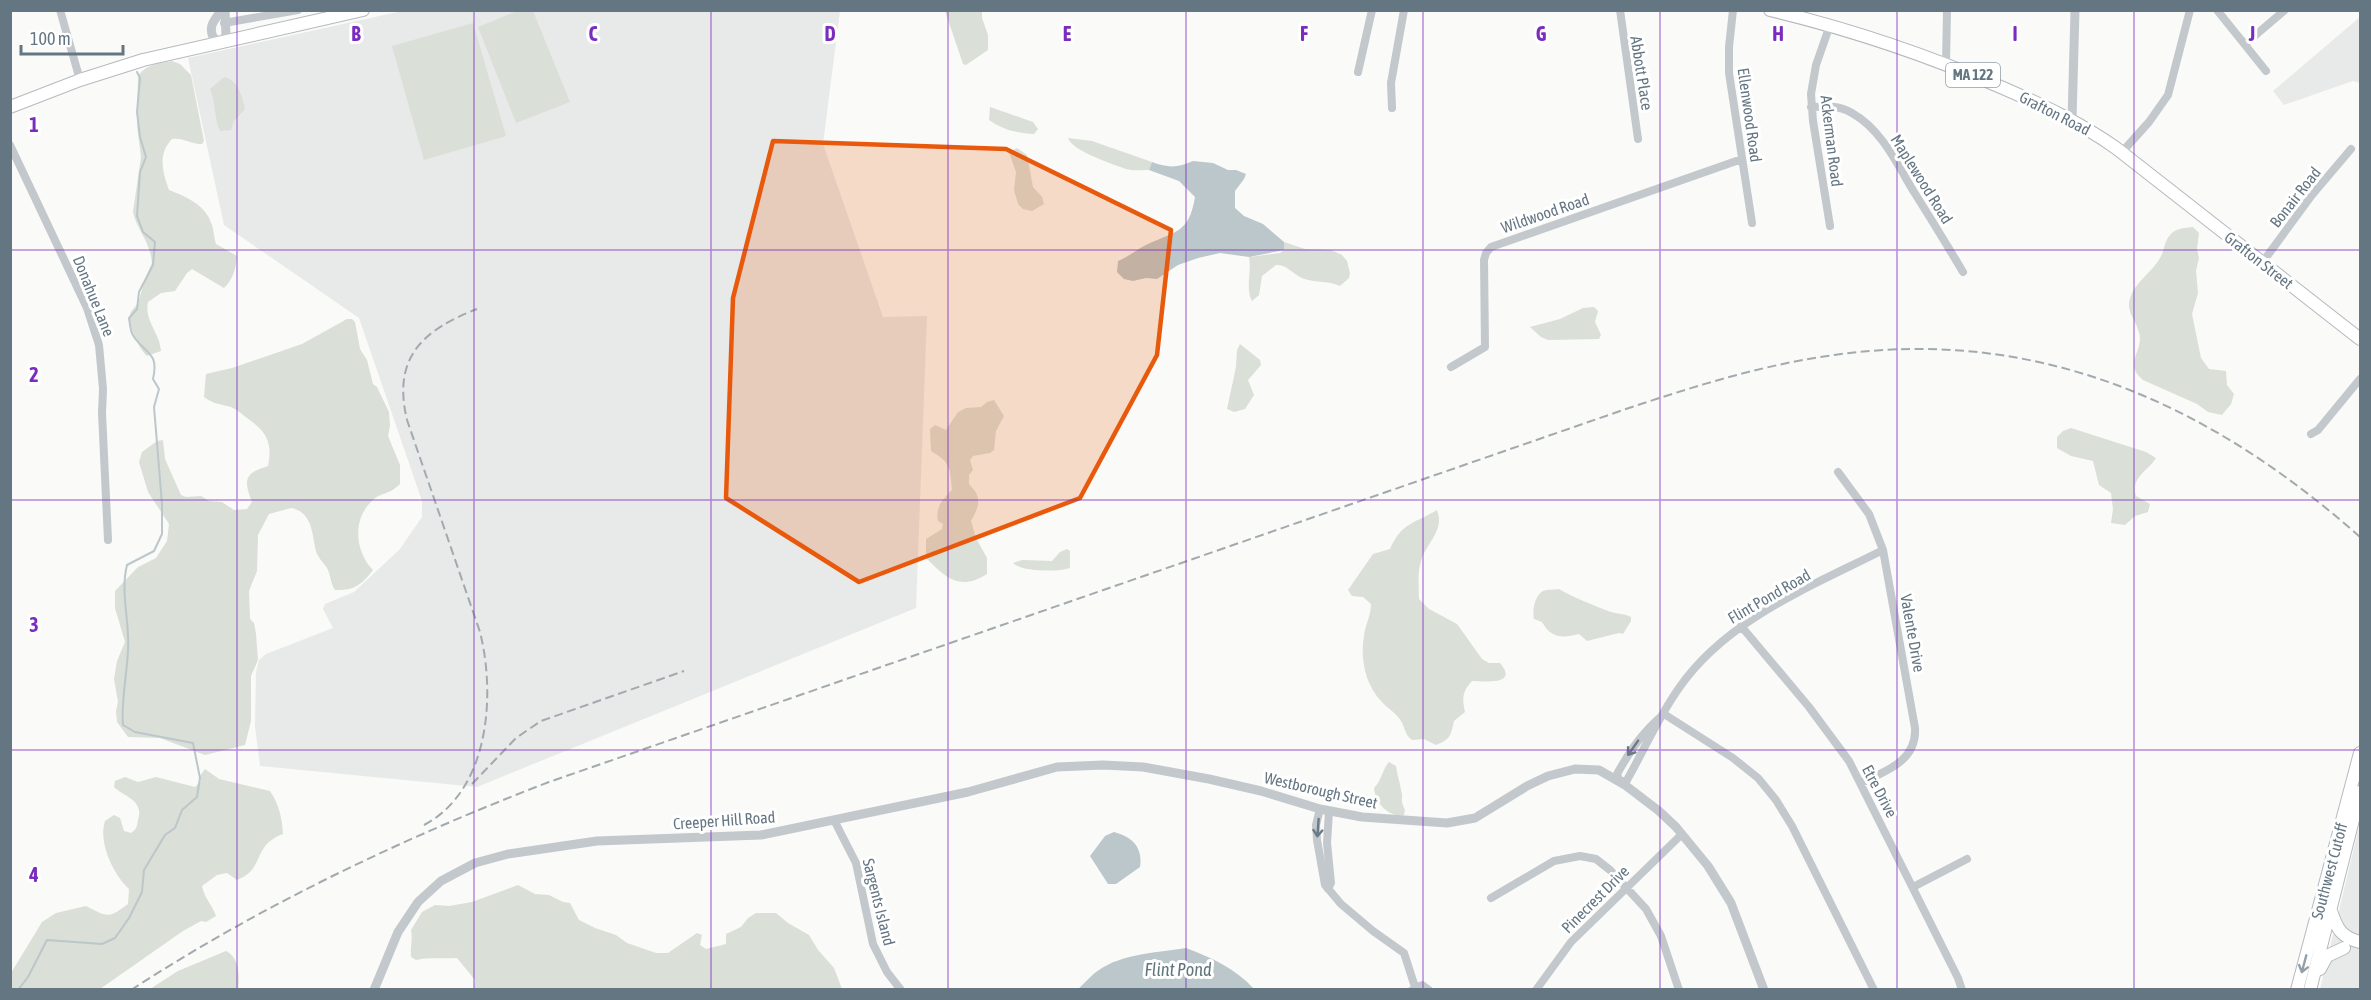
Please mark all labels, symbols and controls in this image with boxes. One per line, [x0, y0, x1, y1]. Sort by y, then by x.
scale bar [21, 18, 123, 56]
text: B [351, 22, 361, 45]
text: C [589, 22, 598, 45]
text: D [824, 22, 836, 45]
text: E [1063, 22, 1072, 45]
text: F [1300, 22, 1308, 45]
text: G [1536, 22, 1547, 45]
text: H [1772, 22, 1784, 45]
text: I [2012, 22, 2018, 45]
text: J [2248, 22, 2255, 45]
text: 100 m [30, 28, 71, 49]
street label: Abbott Place [1627, 35, 1657, 111]
road number: MA 122 [1946, 63, 2000, 87]
street label: Ellenwood Road [1734, 67, 1766, 163]
street label: Grafton Road [2017, 87, 2093, 139]
street label: Ackerman Road [1817, 94, 1847, 188]
text: 1 [29, 113, 39, 136]
street label: Maplewood Road [1887, 131, 1957, 227]
street label: Bonair Road [2266, 163, 2324, 231]
street label: Wildwood Road [1499, 190, 1591, 236]
street label: Grafton Street [2221, 228, 2297, 293]
street label: Donahue Lane [70, 253, 118, 339]
text: 2 [29, 363, 39, 386]
street label: Flint Pond Road [1725, 565, 1813, 627]
street label: Valente Drive [1897, 593, 1929, 673]
text: 3 [29, 613, 39, 636]
one-way arrow [1627, 739, 1639, 756]
street label: Etre Drive [1859, 762, 1901, 820]
street label: Westborough Street [1262, 768, 1380, 813]
street label: Creeper Hill Road [672, 807, 776, 834]
one-way arrow [1312, 818, 1323, 837]
street label: Southwest Cutoff [2307, 821, 2351, 921]
street label: Sargents Island [859, 857, 899, 948]
street label: Pinecrest Drive [1558, 862, 1632, 936]
text: 4 [28, 863, 39, 886]
one-way arrow [2298, 954, 2310, 973]
water label: Flint Pond [1145, 959, 1212, 980]

